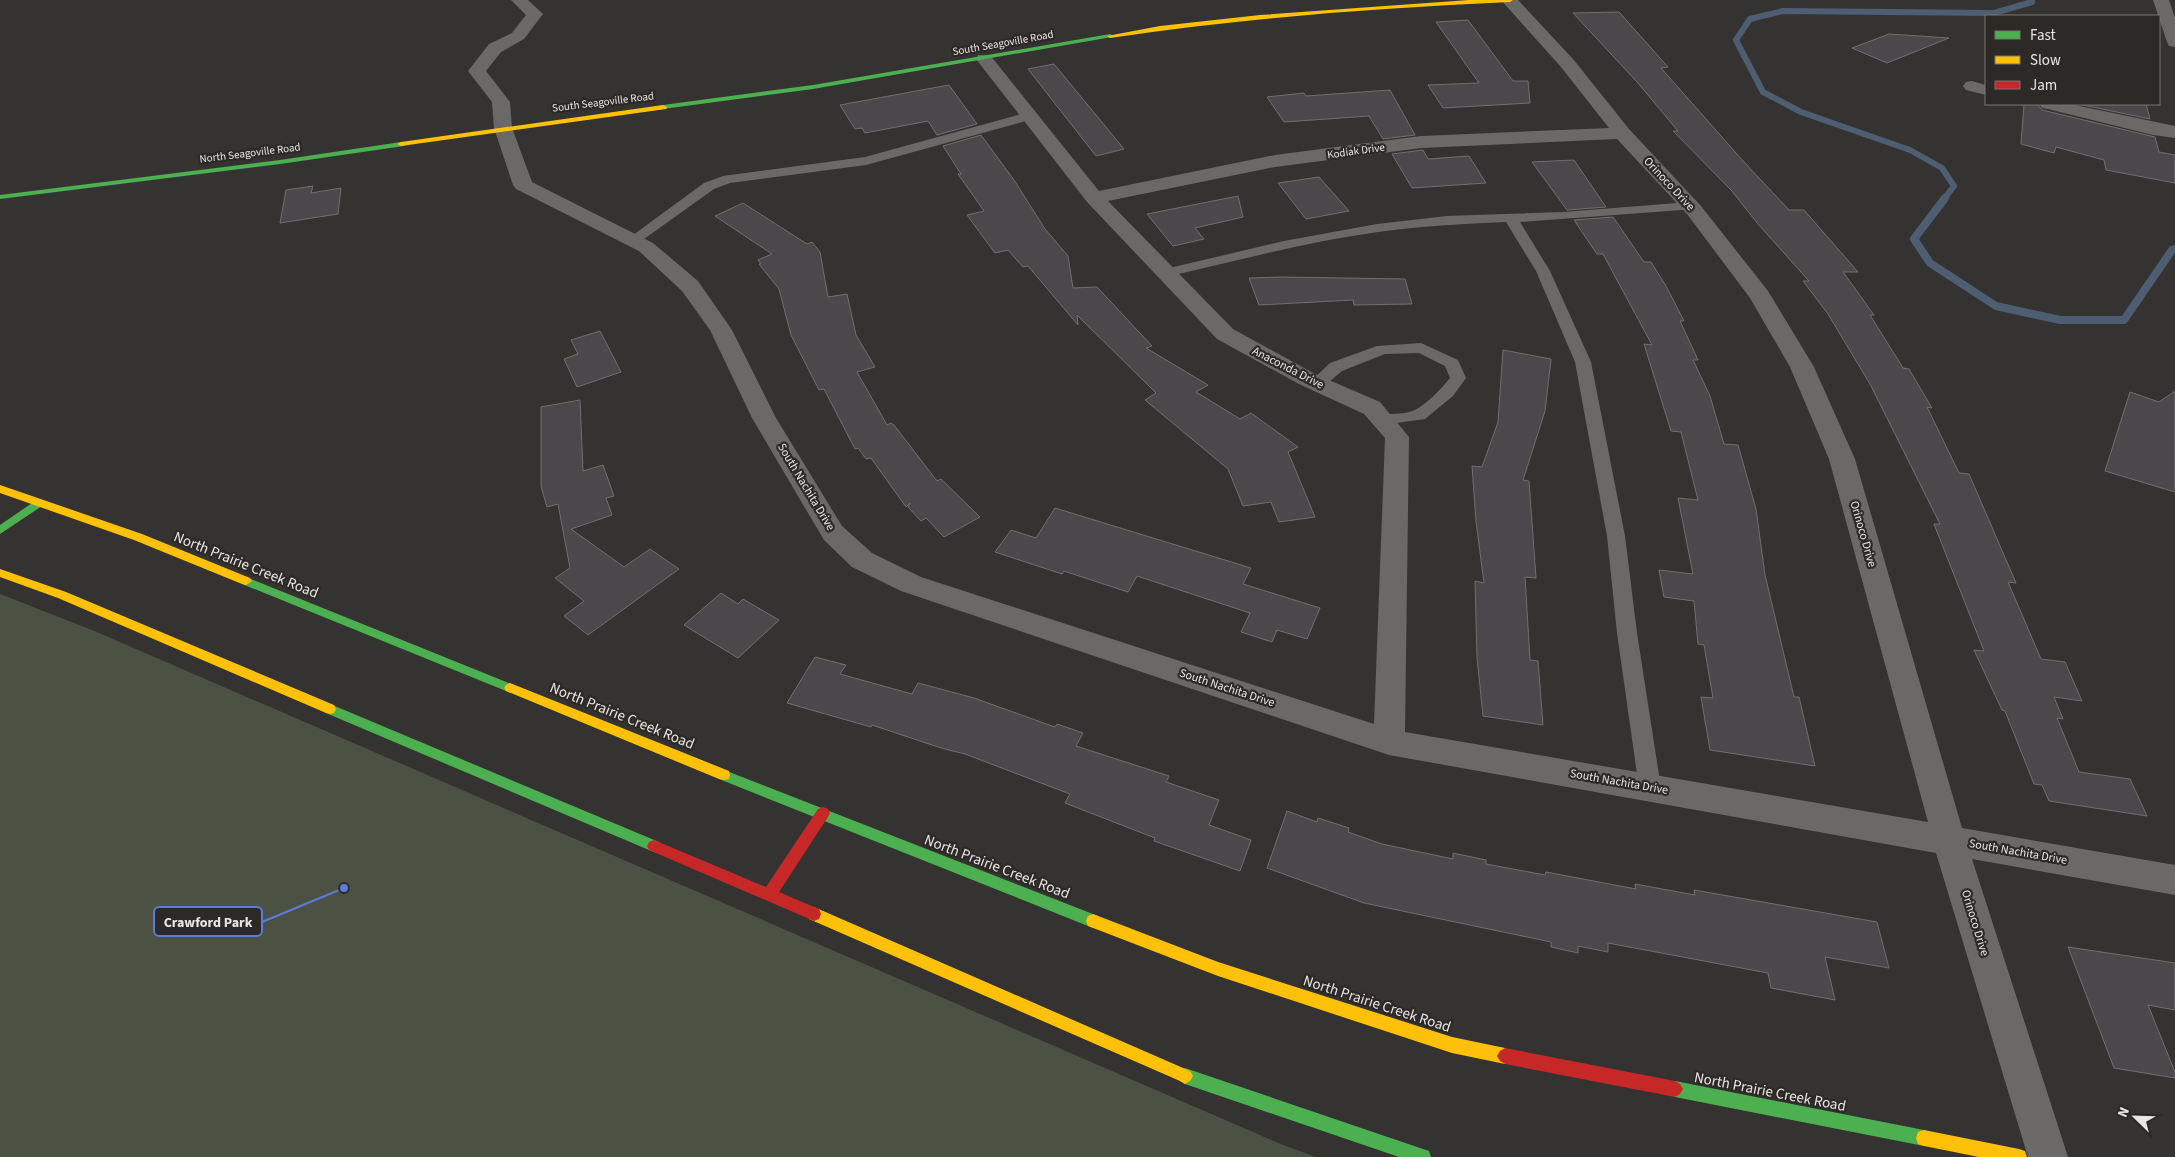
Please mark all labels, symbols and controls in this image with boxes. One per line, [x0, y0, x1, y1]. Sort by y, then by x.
legend [1985, 15, 2160, 105]
text: Fast [2030, 25, 2056, 46]
street label: South Seagoville Road [951, 27, 1055, 59]
text: Slow [2030, 50, 2061, 71]
text: Jam [2030, 75, 2057, 96]
street label: South Seagoville Road [551, 88, 655, 116]
street label: North Seagoville Road [199, 139, 301, 167]
street label: Kodiak Drive [1326, 139, 1386, 162]
street label: Orinoco Drive [1639, 153, 1699, 215]
street label: Anaconda Drive [1249, 343, 1327, 393]
street label: South Nachita Drive [773, 440, 839, 534]
street label: Orinoco Drive [1845, 499, 1881, 569]
street label: North Prairie Creek Road [171, 526, 321, 604]
street label: South Nachita Drive [1177, 665, 1277, 711]
street label: North Prairie Creek Road [547, 677, 697, 755]
street label: South Nachita Drive [1569, 765, 1669, 799]
street label: North Prairie Creek Road [921, 830, 1073, 904]
street label: South Nachita Drive [1968, 835, 2068, 869]
street label: Orinoco Drive [1957, 888, 1993, 958]
callout: Crawford Park [154, 907, 262, 936]
text: Crawford Park [164, 913, 253, 933]
street label: North Prairie Creek Road [1300, 970, 1454, 1038]
street label: North Prairie Creek Road [1692, 1067, 1848, 1117]
north arrow [2110, 1092, 2160, 1142]
text: N [2113, 1104, 2135, 1121]

